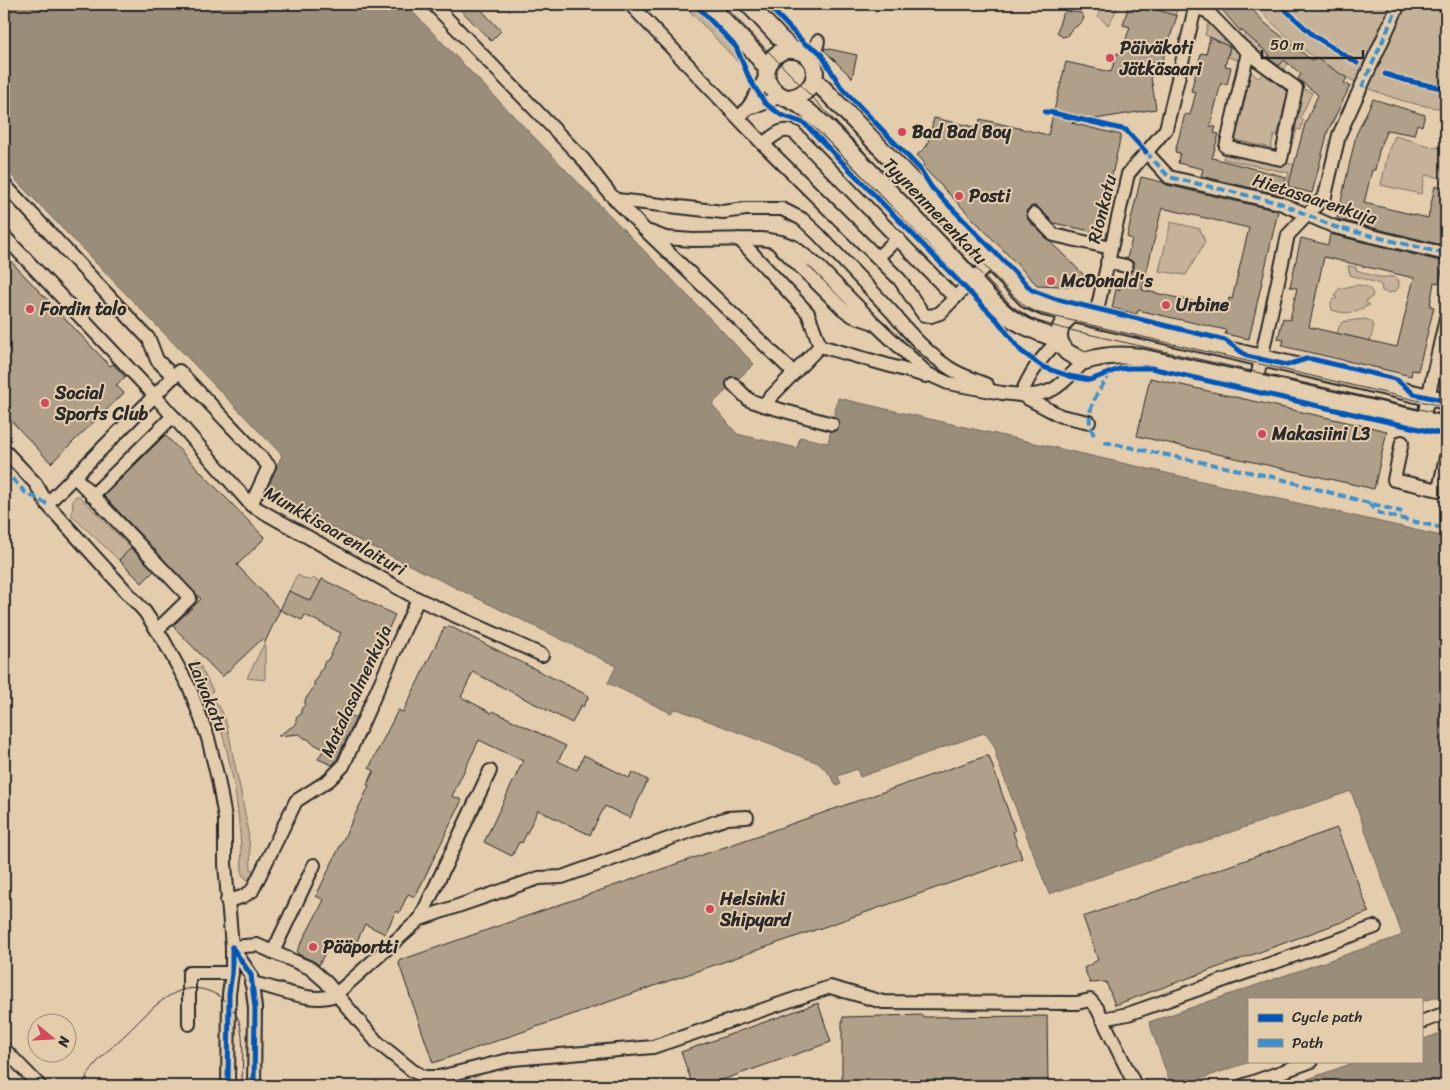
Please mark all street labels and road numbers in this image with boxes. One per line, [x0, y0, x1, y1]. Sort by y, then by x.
street label: Tyynenmerenkatu [875, 149, 995, 273]
street label: Hietasaarenkuja [1248, 164, 1382, 235]
street label: Rionkatu [1078, 171, 1126, 247]
street label: Munkkisaarenlaituri [258, 477, 413, 585]
street label: Matalasalmenkuja [311, 619, 401, 763]
street label: Laivakatu [179, 655, 238, 737]

